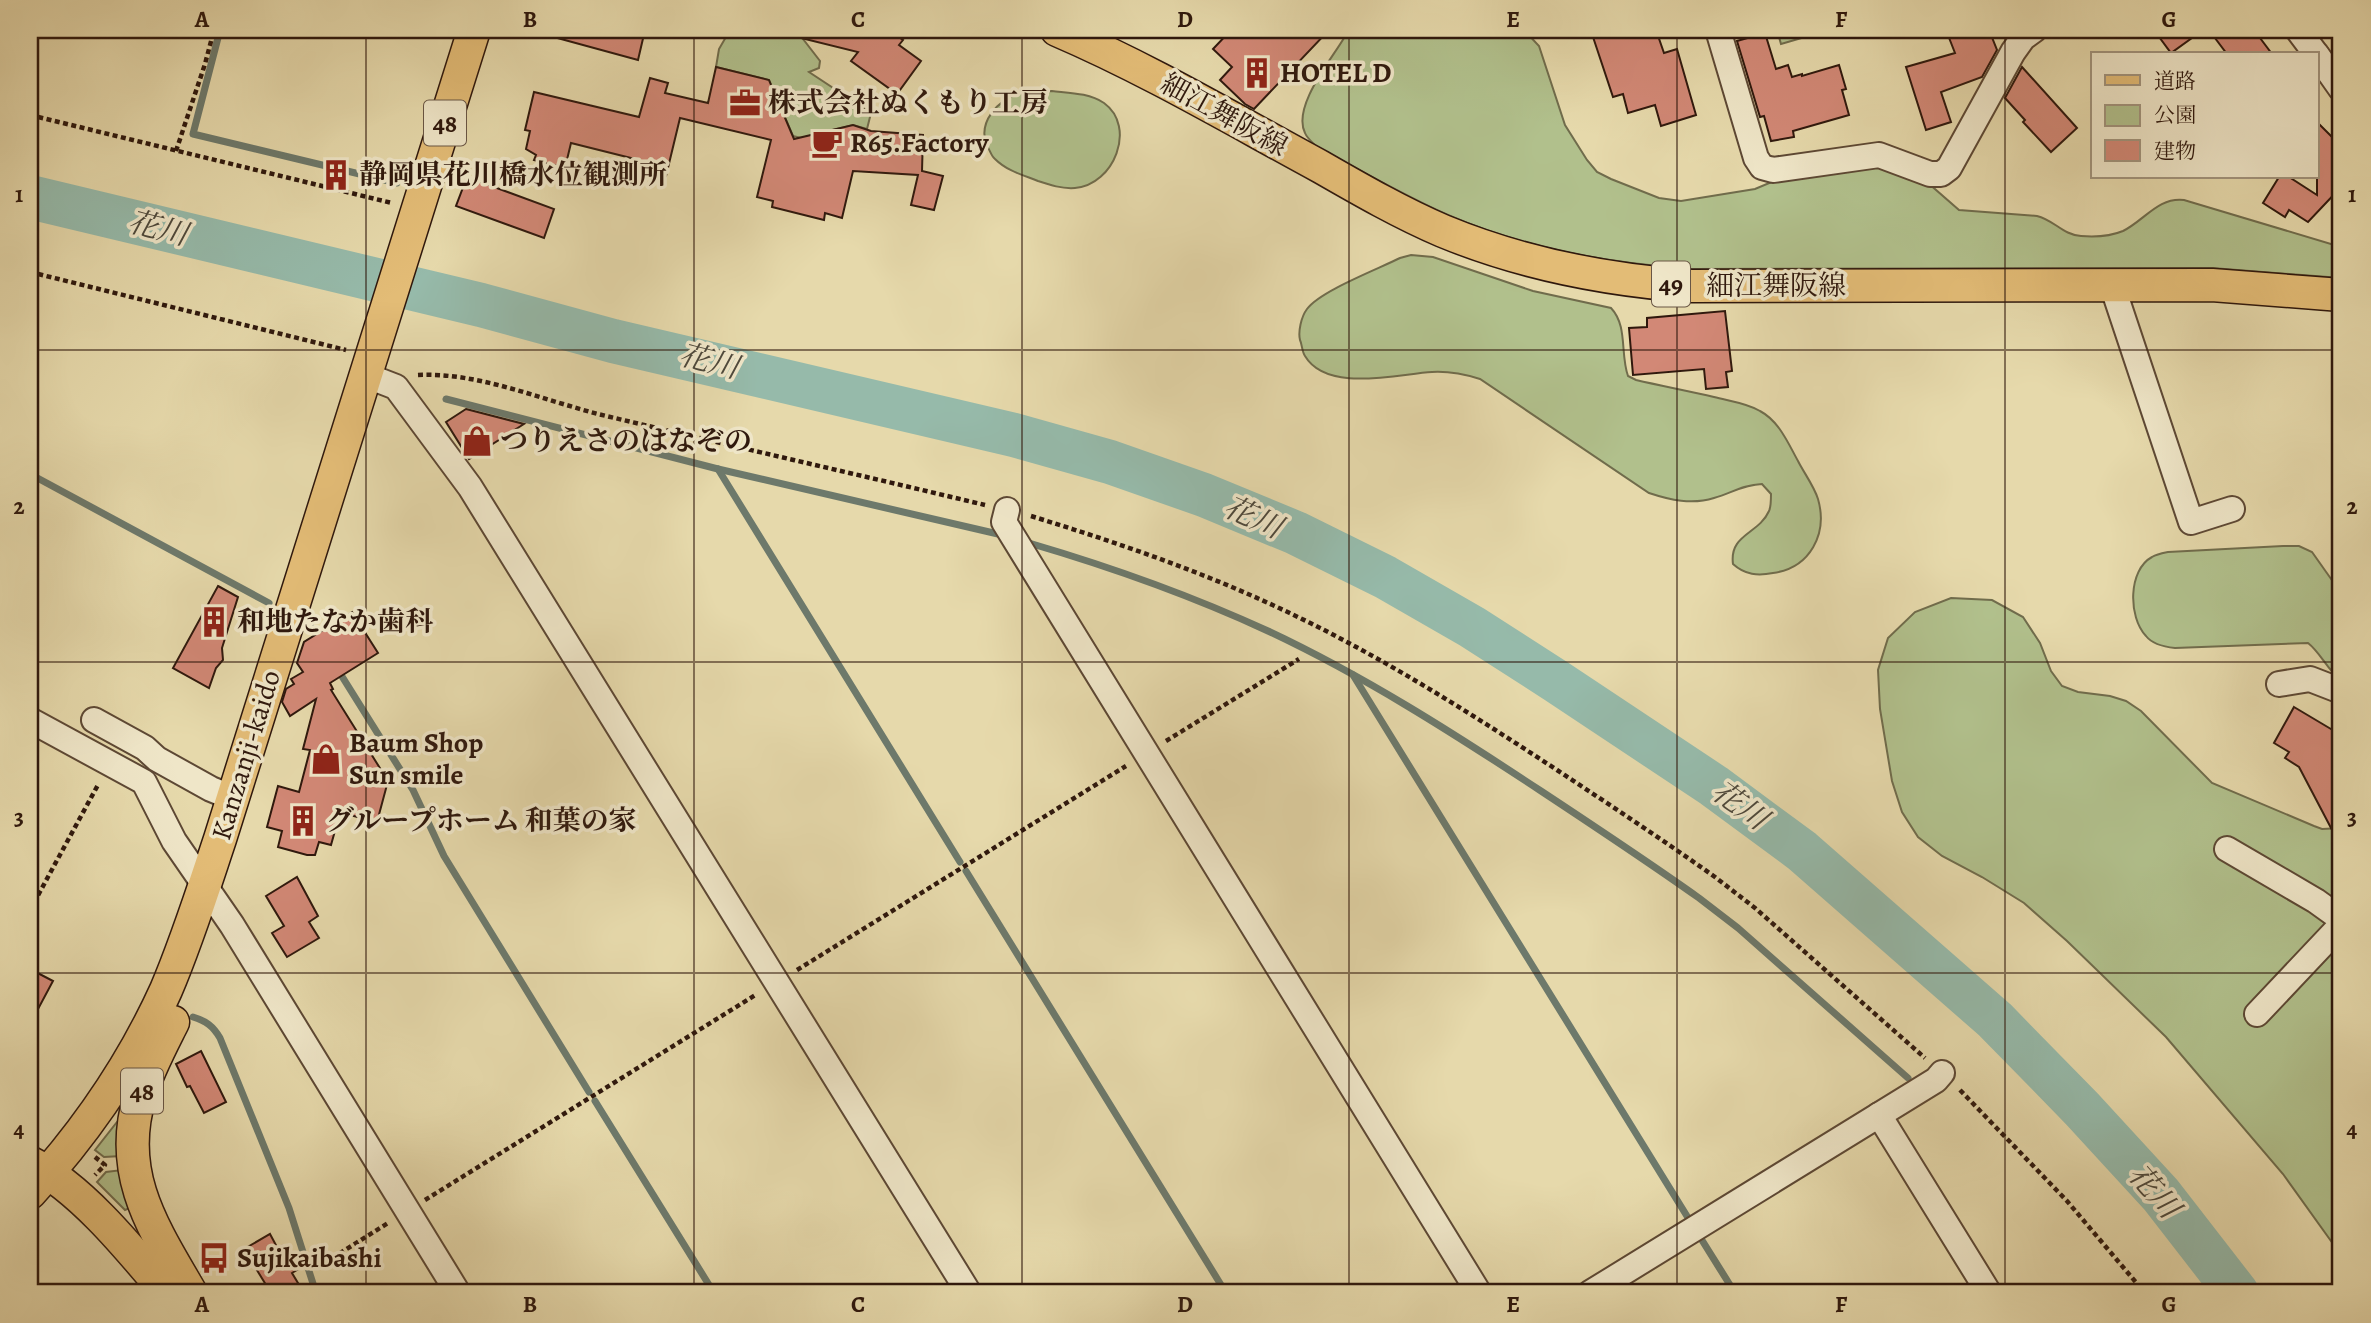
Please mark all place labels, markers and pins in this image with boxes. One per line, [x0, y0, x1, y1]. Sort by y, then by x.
place label: HOTEL D [1280, 54, 1391, 92]
building icon: HOTEL D [1240, 56, 1274, 90]
place label: 株式会社ぬくもり工房 [768, 84, 1048, 122]
office icon: 株式会社ぬくもり工房 [728, 86, 762, 120]
place label: R65.Factory [850, 124, 990, 162]
cafe icon: R65.Factory [810, 126, 844, 160]
place label: 静岡県花川橋水位観測所 [359, 156, 667, 194]
building icon: 静岡県花川橋水位観測所 [319, 158, 353, 192]
place label: つりえさのはなぞの [500, 422, 752, 460]
shop icon: つりえさのはなぞの [460, 424, 494, 458]
place label: 和地たなか歯科 [237, 603, 434, 641]
building icon: 和地たなか歯科 [197, 605, 231, 639]
place label: Baum Shop Sun smile [349, 724, 483, 794]
shop icon: Baum Shop Sun smile [309, 742, 343, 776]
place label: グループホーム 和葉の家 [326, 802, 637, 840]
building icon: グループホーム 和葉の家 [286, 804, 320, 838]
place label: Sujikaibashi [237, 1239, 382, 1277]
bus stop icon: Sujikaibashi [197, 1241, 231, 1275]

